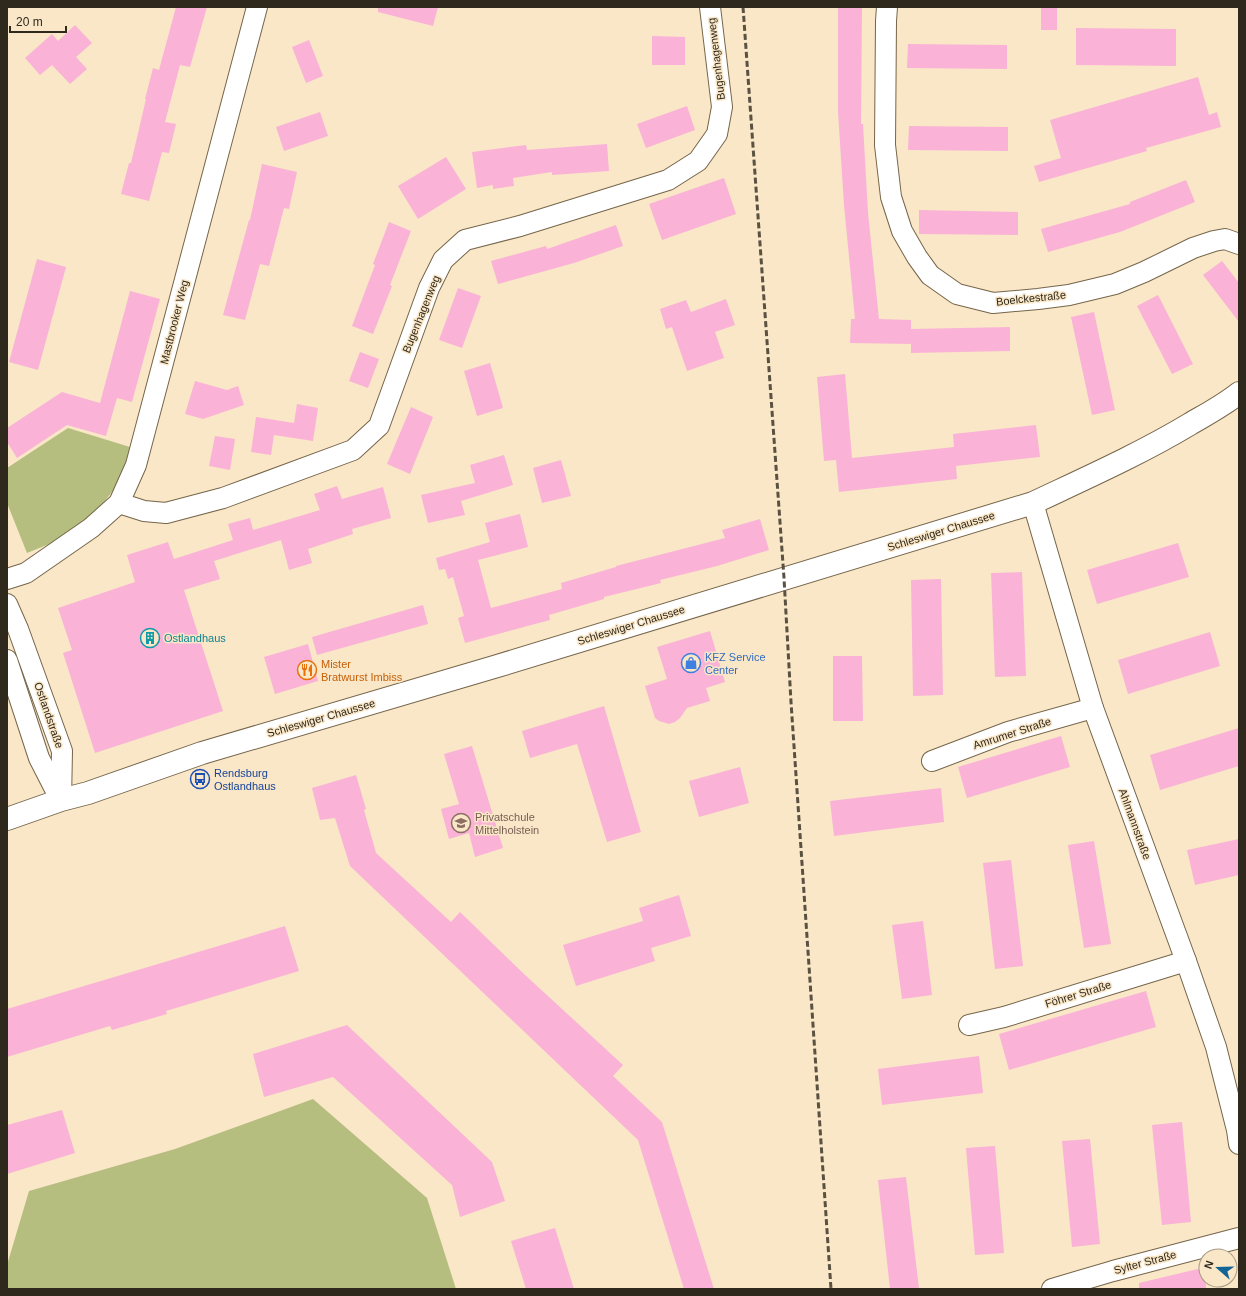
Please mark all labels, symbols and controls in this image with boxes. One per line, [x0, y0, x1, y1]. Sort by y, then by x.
scale bar [10, 8, 66, 34]
text: 20 m [16, 15, 43, 29]
street label: Bugenhagenweg [705, 17, 727, 101]
street label: Bugenhagenweg [400, 273, 442, 355]
street label: Mastbrooker Weg [158, 279, 190, 365]
street label: Boelckestraße [995, 288, 1067, 308]
street label: Schleswiger Chaussee [886, 509, 996, 553]
street label: Schleswiger Chaussee [576, 603, 686, 647]
building icon: Ostlandhaus [139, 627, 161, 649]
place label: Ostlandhaus [164, 632, 226, 644]
place label: KFZ Service Center [705, 651, 766, 676]
shop icon: KFZ Service Center [680, 652, 702, 674]
place label: Mister Bratwurst Imbiss [321, 658, 403, 683]
restaurant icon: Mister Bratwurst Imbiss [296, 659, 318, 681]
street label: Ostlandstraße [32, 680, 66, 750]
street label: Schleswiger Chaussee [266, 697, 376, 739]
street label: Amrumer Straße [971, 715, 1053, 751]
place label: Rendsburg Ostlandhaus [214, 767, 276, 792]
bus stop icon: Rendsburg Ostlandhaus [189, 768, 211, 790]
street label: Ahlmannstraße [1117, 787, 1153, 861]
place label: Privatschule Mittelholstein [475, 811, 539, 836]
school or university icon: Privatschule Mittelholstein [450, 812, 472, 834]
street label: Föhrer Straße [1044, 978, 1112, 1010]
street label: Sylter Straße [1112, 1248, 1178, 1276]
north arrow [1198, 1248, 1238, 1288]
text: N [1202, 1259, 1216, 1270]

